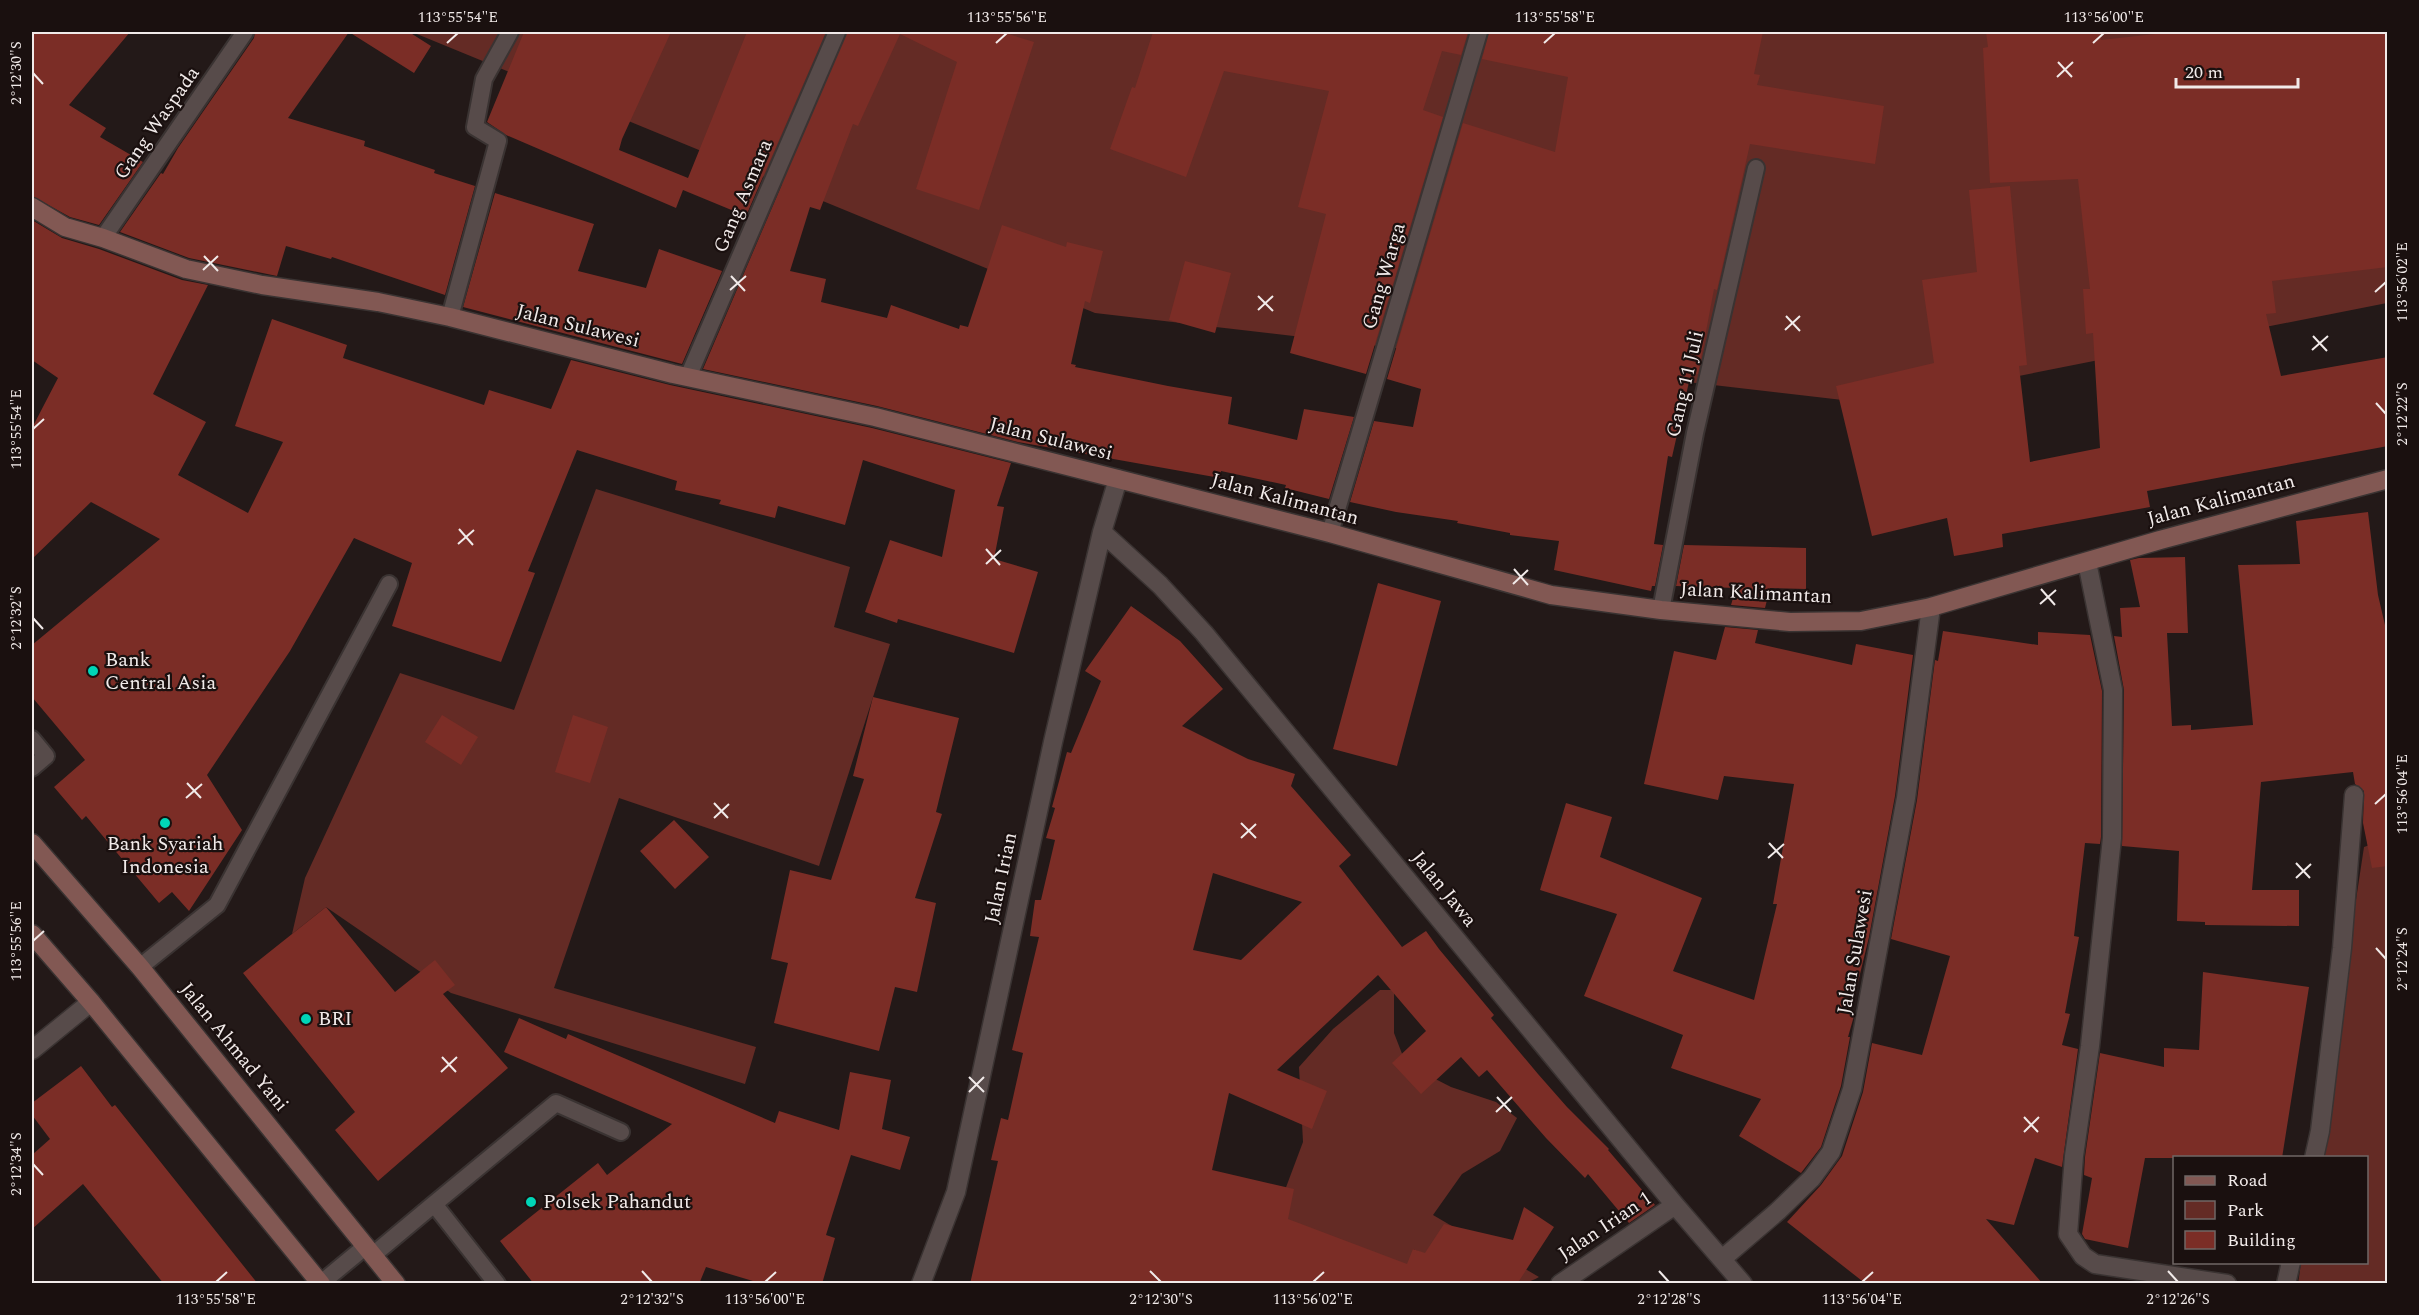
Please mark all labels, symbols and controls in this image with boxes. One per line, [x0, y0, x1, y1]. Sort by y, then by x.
text: 113°55'54"E [418, 6, 498, 29]
text: 113°55'56"E [967, 6, 1047, 29]
text: 113°55'58"E [1515, 6, 1595, 29]
text: 113°56'00"E [2064, 6, 2144, 29]
text: 2°12'30"S [5, 41, 28, 105]
scale bar [2176, 51, 2298, 89]
text: 20 m [2185, 59, 2223, 86]
street label: Gang Waspada [107, 60, 207, 186]
street label: Gang Asmara [706, 134, 781, 257]
street label: Gang Warga [1354, 219, 1414, 333]
text: 113°56'02"E [2391, 242, 2414, 322]
street label: Jalan Sulawesi [513, 296, 643, 356]
street label: Gang 11 Juli [1658, 328, 1712, 440]
text: 2°12'22"S [2391, 382, 2414, 446]
text: 113°55'54"E [5, 389, 28, 469]
street label: Jalan Sulawesi [986, 409, 1116, 469]
street label: Jalan Kalimantan [1208, 465, 1362, 533]
street label: Jalan Kalimantan [2144, 466, 2298, 534]
street label: Jalan Kalimantan [1679, 574, 1833, 612]
text: 2°12'32"S [5, 586, 28, 650]
place label: Bank Central Asia [105, 645, 217, 698]
marker: Bank Central Asia [86, 664, 100, 678]
text: 113°56'04"E [2391, 754, 2414, 834]
marker: Bank Syariah Indonesia [158, 816, 172, 830]
place label: Bank Syariah Indonesia [107, 829, 223, 882]
street label: Jalan Irian [977, 830, 1025, 926]
street label: Jalan Jawa [1404, 844, 1484, 934]
street label: Jalan Sulawesi [1829, 887, 1881, 1017]
text: 113°55'56"E [5, 901, 28, 981]
text: 2°12'24"S [2391, 927, 2414, 991]
street label: Jalan Ahmad Yani [172, 976, 296, 1118]
place label: BRI [318, 1004, 352, 1034]
marker: BRI [299, 1012, 313, 1026]
text: 2°12'34"S [5, 1132, 28, 1196]
legend [2173, 1156, 2368, 1264]
text: Road [2227, 1167, 2268, 1194]
street label: Jalan Irian 1 [1552, 1183, 1658, 1269]
place label: Polsek Pahandut [543, 1187, 691, 1217]
marker: Polsek Pahandut [524, 1195, 538, 1209]
text: Park [2227, 1197, 2264, 1224]
text: Building [2227, 1227, 2296, 1254]
text: 113°55'58"E [176, 1288, 256, 1311]
text: 2°12'32"S [620, 1288, 684, 1311]
text: 113°56'00"E [725, 1288, 805, 1311]
text: 2°12'30"S [1129, 1288, 1193, 1311]
text: 113°56'02"E [1273, 1288, 1353, 1311]
text: 2°12'28"S [1637, 1288, 1701, 1311]
text: 113°56'04"E [1822, 1288, 1902, 1311]
text: 2°12'26"S [2146, 1288, 2210, 1311]

